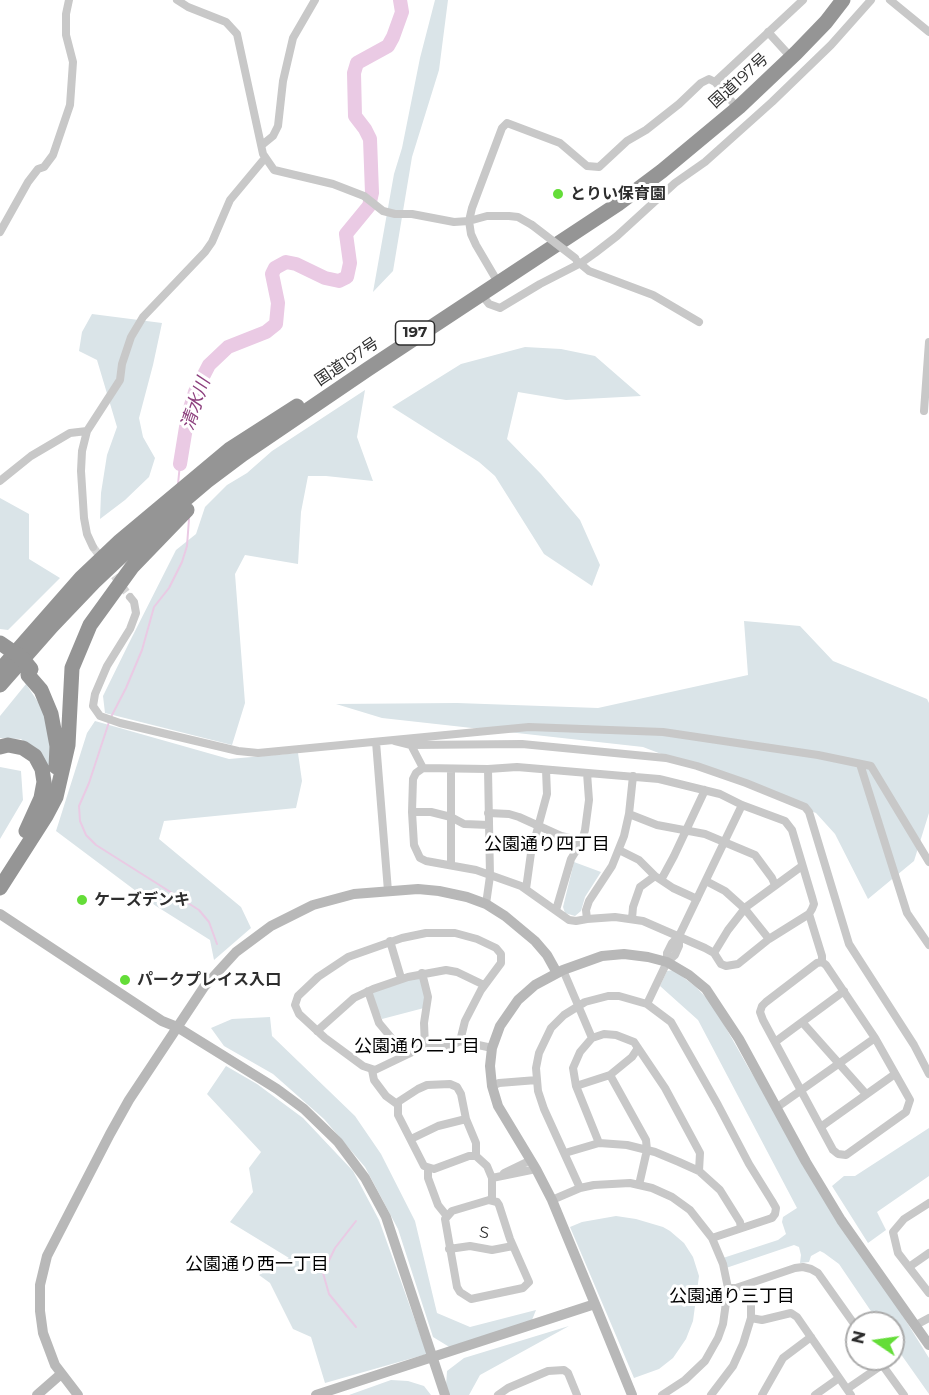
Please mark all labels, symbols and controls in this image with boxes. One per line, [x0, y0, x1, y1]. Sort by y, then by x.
street label: 国道197号 [706, 50, 772, 112]
place label: とりい保育園 [570, 184, 666, 204]
marker: とりい保育園 [551, 187, 565, 201]
road number: 197 [396, 321, 434, 345]
street label: 国道197号 [311, 334, 383, 390]
water label: 清水川 [177, 375, 215, 433]
district label: 公園通り四丁目 [484, 834, 610, 856]
place label: ケーズデンキ [94, 890, 190, 910]
marker: ケーズデンキ [75, 893, 89, 907]
place label: パークプレイス入口 [137, 970, 281, 990]
marker: パークプレイス入口 [118, 973, 132, 987]
district label: 公園通り二丁目 [354, 1036, 480, 1058]
street label: S [478, 1223, 490, 1243]
district label: 公園通り西一丁目 [185, 1254, 329, 1276]
district label: 公園通り三丁目 [669, 1286, 795, 1308]
north arrow [845, 1311, 905, 1371]
text: N [848, 1329, 870, 1346]

